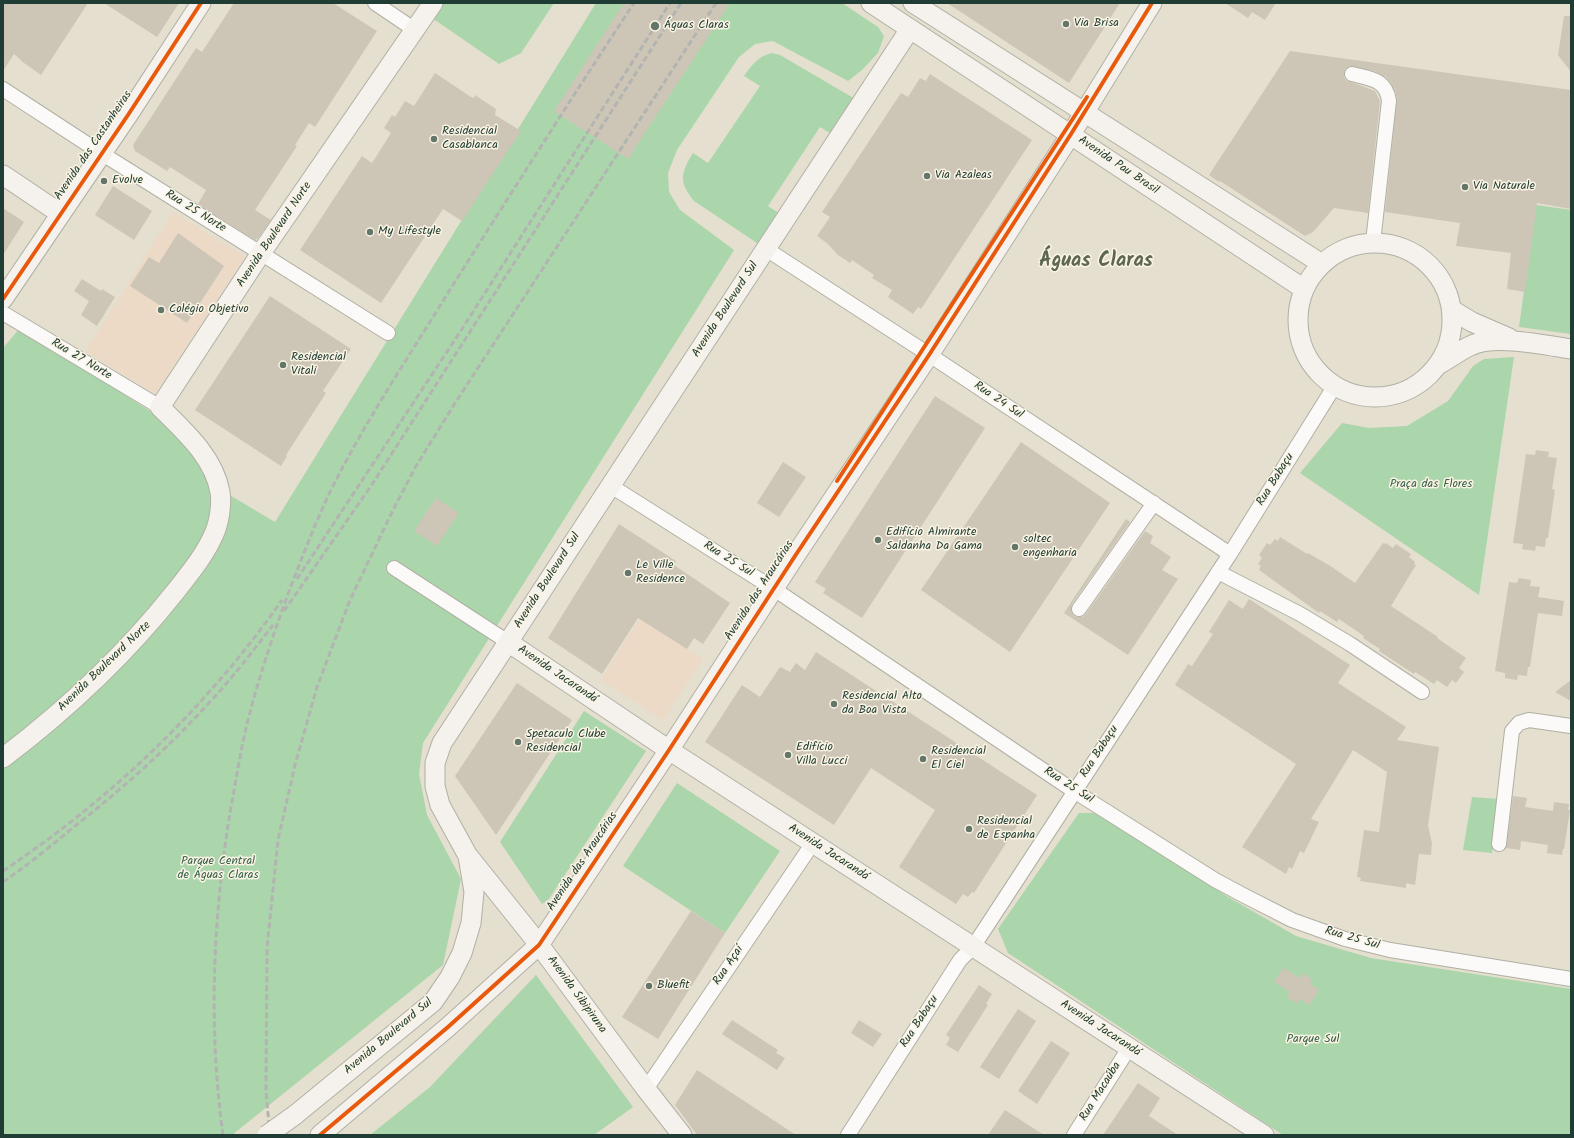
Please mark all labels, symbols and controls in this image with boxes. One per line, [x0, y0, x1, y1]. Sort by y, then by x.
place label: Via Brisa [1074, 17, 1119, 31]
place label: Águas Claras [664, 19, 729, 33]
marker: Via Brisa [1061, 19, 1071, 29]
marker: Águas Claras [649, 20, 661, 32]
street label: Avenida das Castanheiras [52, 89, 136, 203]
place label: Residencial Casablanca [442, 125, 498, 153]
marker: Residencial Casablanca [429, 134, 439, 144]
street label: Avenida Pau Brasil [1075, 134, 1161, 198]
place label: Via Azaleas [935, 169, 992, 183]
marker: Via Azaleas [922, 171, 932, 181]
place label: Evolve [112, 174, 143, 188]
marker: Evolve [99, 176, 109, 186]
street label: Avenida Boulevard Norte [234, 180, 316, 290]
place label: Via Naturale [1473, 180, 1535, 194]
marker: Via Naturale [1460, 182, 1470, 192]
street label: Rua 25 Norte [162, 188, 228, 236]
place label: My Lifestyle [378, 225, 441, 239]
marker: My Lifestyle [365, 227, 375, 237]
district label: Águas Claras [1039, 251, 1153, 275]
street label: Avenida Boulevard Sul [690, 259, 762, 361]
place label: Colégio Objetivo [169, 303, 249, 317]
marker: Colégio Objetivo [156, 305, 166, 315]
street label: Rua 27 Norte [48, 336, 114, 384]
place label: Residencial Vitali [291, 351, 346, 379]
marker: Residencial Vitali [278, 360, 288, 370]
street label: Rua 24 Sul [970, 379, 1026, 423]
street label: Rua Babaçu [1254, 451, 1298, 509]
park label: Praça das Flores [1390, 478, 1472, 492]
place label: Edifício Almirante Saldanha Da Gama [886, 526, 982, 554]
street label: Avenida Boulevard Sul [512, 530, 584, 632]
place label: soltec engenharia [1023, 533, 1077, 561]
marker: Edifício Almirante Saldanha Da Gama [873, 535, 883, 545]
street label: Avenida das Araucárias [722, 538, 798, 644]
street label: Rua 25 Sul [700, 539, 756, 581]
marker: soltec engenharia [1010, 542, 1020, 552]
place label: Le Ville Residence [636, 559, 685, 587]
marker: Le Ville Residence [623, 568, 633, 578]
street label: Avenida Boulevard Norte [56, 619, 154, 715]
street label: Avenida Jacarandá [514, 643, 600, 707]
place label: Residencial Alto da Boa Vista [842, 690, 922, 718]
marker: Residencial Alto da Boa Vista [829, 699, 839, 709]
street label: Rua Babaçu [1078, 723, 1122, 781]
place label: Spetaculo Clube Residencial [526, 728, 606, 756]
marker: Spetaculo Clube Residencial [513, 737, 523, 747]
place label: Edifício Villa Lucci [796, 741, 847, 769]
place label: Residencial El Ciel [931, 745, 986, 773]
marker: Edifício Villa Lucci [783, 750, 793, 760]
marker: Residencial El Ciel [918, 754, 928, 764]
street label: Rua 25 Sul [1040, 765, 1096, 807]
street label: Avenida das Araucárias [545, 810, 621, 914]
place label: Residencial de Espanha [977, 815, 1035, 843]
street label: Avenida Jacarandá [785, 822, 871, 884]
marker: Residencial de Espanha [964, 824, 974, 834]
park label: Parque Central de Águas Claras [178, 855, 258, 883]
street label: Rua 25 Sul [1323, 924, 1381, 954]
street label: Rua Açaí [711, 944, 747, 988]
street label: Avenida Sibipiruna [543, 953, 609, 1037]
place label: Bluefit [657, 979, 690, 993]
marker: Bluefit [644, 981, 654, 991]
street label: Rua Babaçu [898, 993, 942, 1051]
street label: Avenida Boulevard Sul [342, 996, 436, 1078]
street label: Avenida Jacarandá [1057, 998, 1143, 1060]
park label: Parque Sul [1287, 1033, 1339, 1047]
street label: Rua Macaúba [1077, 1060, 1125, 1124]

